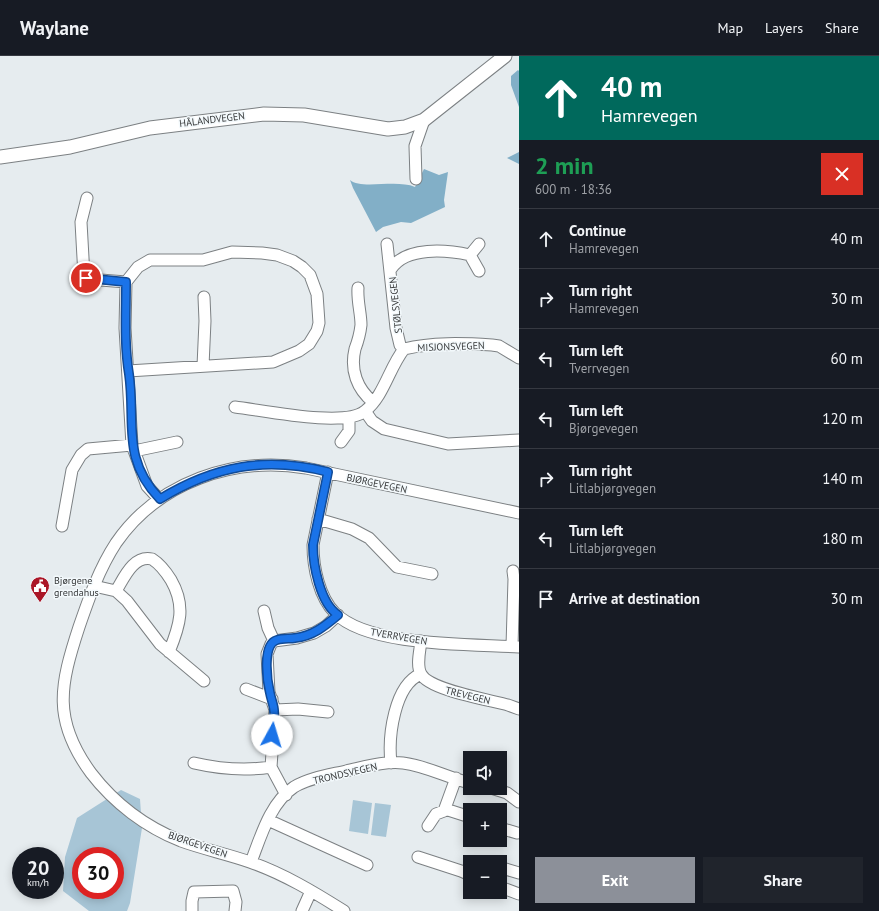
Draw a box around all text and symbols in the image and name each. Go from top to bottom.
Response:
text: Waylane [20,16,89,40]
text: Map [717,19,743,37]
text: Layers [765,19,803,37]
text: Share [825,19,859,37]
text: 40 m [601,68,662,105]
icon: ahead [535,72,587,124]
text: Hamrevegen [601,104,698,127]
street label: HÅLANDVEGEN [179,109,246,130]
text: 2 min [535,150,594,181]
button: close [821,153,863,195]
text: 600 m · 18:36 [535,181,612,198]
text: Continue [569,221,626,240]
icon: ahead [535,228,557,250]
text: 40 m [830,229,863,248]
text: Hamrevegen [569,240,639,257]
pin [69,261,103,295]
icon: arrive [75,267,97,289]
street label: STØLSVEGEN [386,276,405,334]
text: Turn right [569,281,632,300]
icon: right [535,288,557,310]
text: 30 m [830,289,863,308]
text: Hamrevegen [569,300,639,317]
street label: MISJONSVEGEN [417,339,485,354]
text: Turn left [569,341,623,360]
icon: left [535,348,557,370]
text: 60 m [830,349,863,368]
text: Tverrvegen [569,360,629,377]
text: Turn left [569,401,623,420]
icon: left [535,408,557,430]
text: 120 m [822,409,863,428]
text: Bjørgevegen [569,420,638,437]
text: Turn right [569,461,632,480]
icon: right [535,468,557,490]
text: 140 m [822,469,863,488]
street label: BJØRGEVEGEN [345,471,408,496]
text: Litlabjørgvegen [569,480,656,497]
text: Turn left [569,521,623,540]
icon: left [535,528,557,550]
text: 180 m [822,529,863,548]
text: Litlabjørgvegen [569,540,656,557]
place label: Bjørgene grendahus [54,574,99,599]
public building icon: Bjørgene grendahus [29,575,51,603]
icon: arrive [535,588,557,610]
text: Arrive at destination [569,589,700,608]
text: 30 m [830,589,863,608]
street label: TVERRVEGEN [370,625,428,648]
street label: TREVEGEN [444,684,492,707]
position arrow [251,714,293,756]
map controls [463,751,507,899]
button: sound [463,751,507,795]
street label: TRONDSVEGEN [312,760,379,787]
button: + [463,803,507,847]
street label: BJØRGEVEGEN [166,828,229,861]
speed limit sign: 30 [72,847,124,899]
text: 20 [27,855,49,881]
button: − [463,855,507,899]
button: Exit [535,857,695,903]
button: Share [703,857,863,903]
text: km/h [27,876,49,889]

